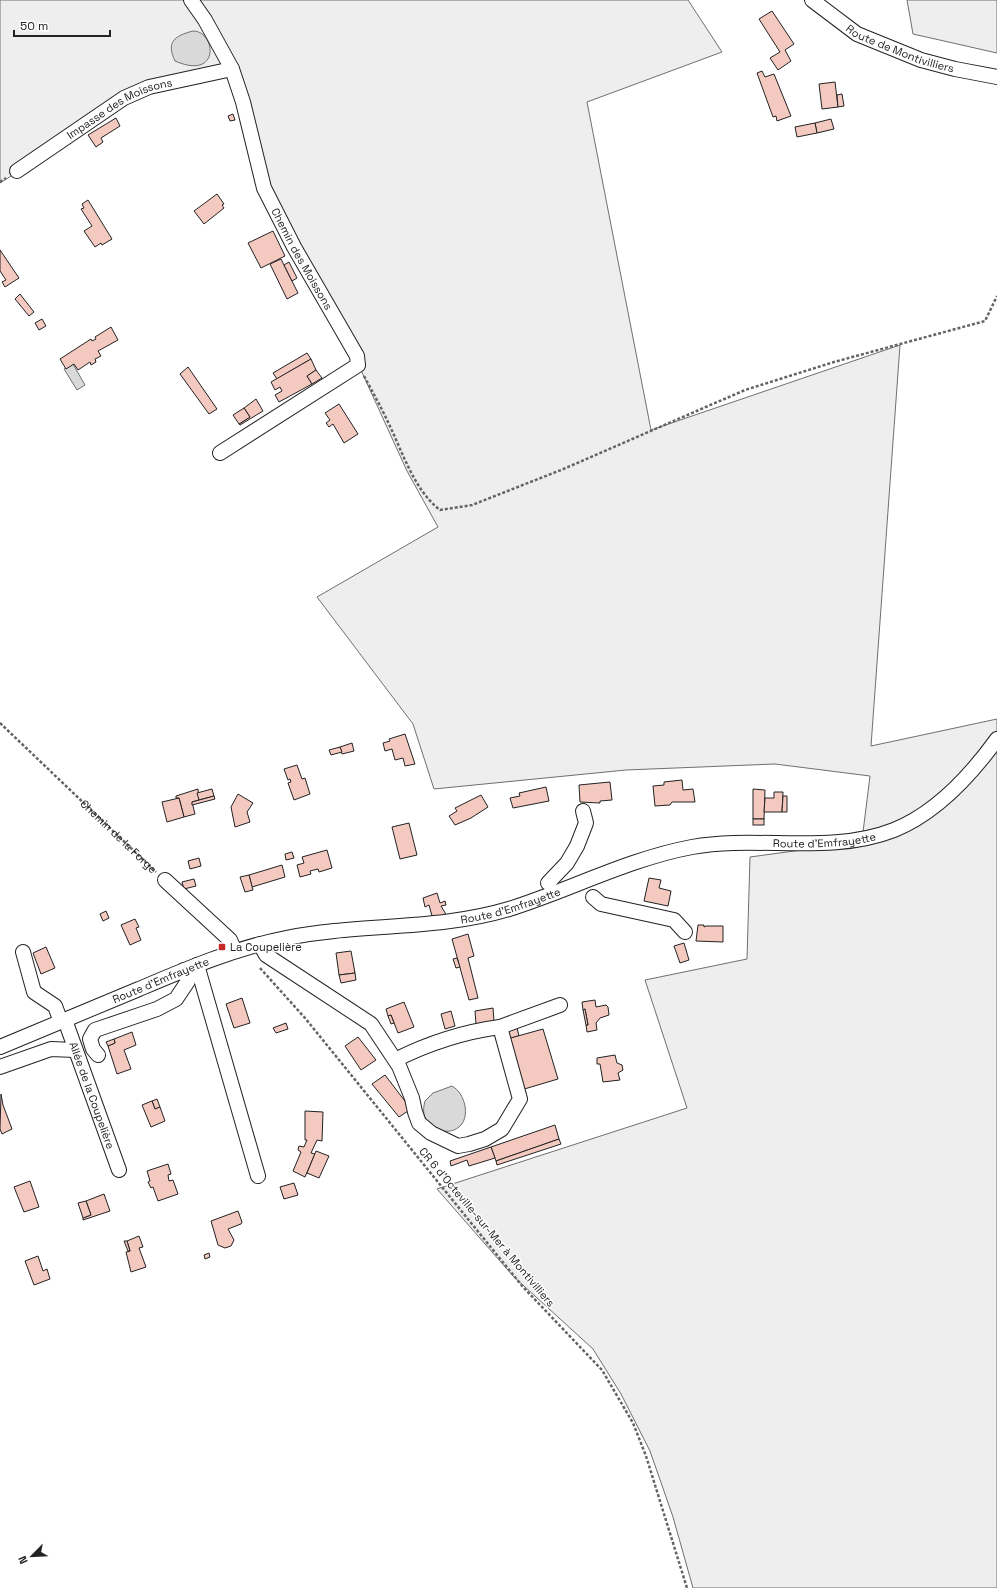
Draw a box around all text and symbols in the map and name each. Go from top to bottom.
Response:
scale bar [14,12,110,38]
text: 50 m [20,18,48,34]
street label: Route de Montivilliers [843,21,956,76]
street label: Impasse des Moissons [64,75,174,142]
street label: Chemin des Moissons [268,205,336,312]
street label: Chemin de la Forge [77,796,160,876]
street label: Route d'Emfrayette [773,829,877,850]
street label: Route d'Emfrayette [460,884,562,927]
place label: La Coupelière [230,940,302,954]
marker: La Coupelière [217,942,227,952]
street label: Route d'Emfrayette [110,954,211,1006]
street label: Allée de la Coupelière [66,1040,118,1151]
street label: CR 6 d'Octeville-sur-Mer à Montivilliers [416,1144,558,1310]
north arrow [12,1536,52,1576]
text: N [15,1554,31,1566]

